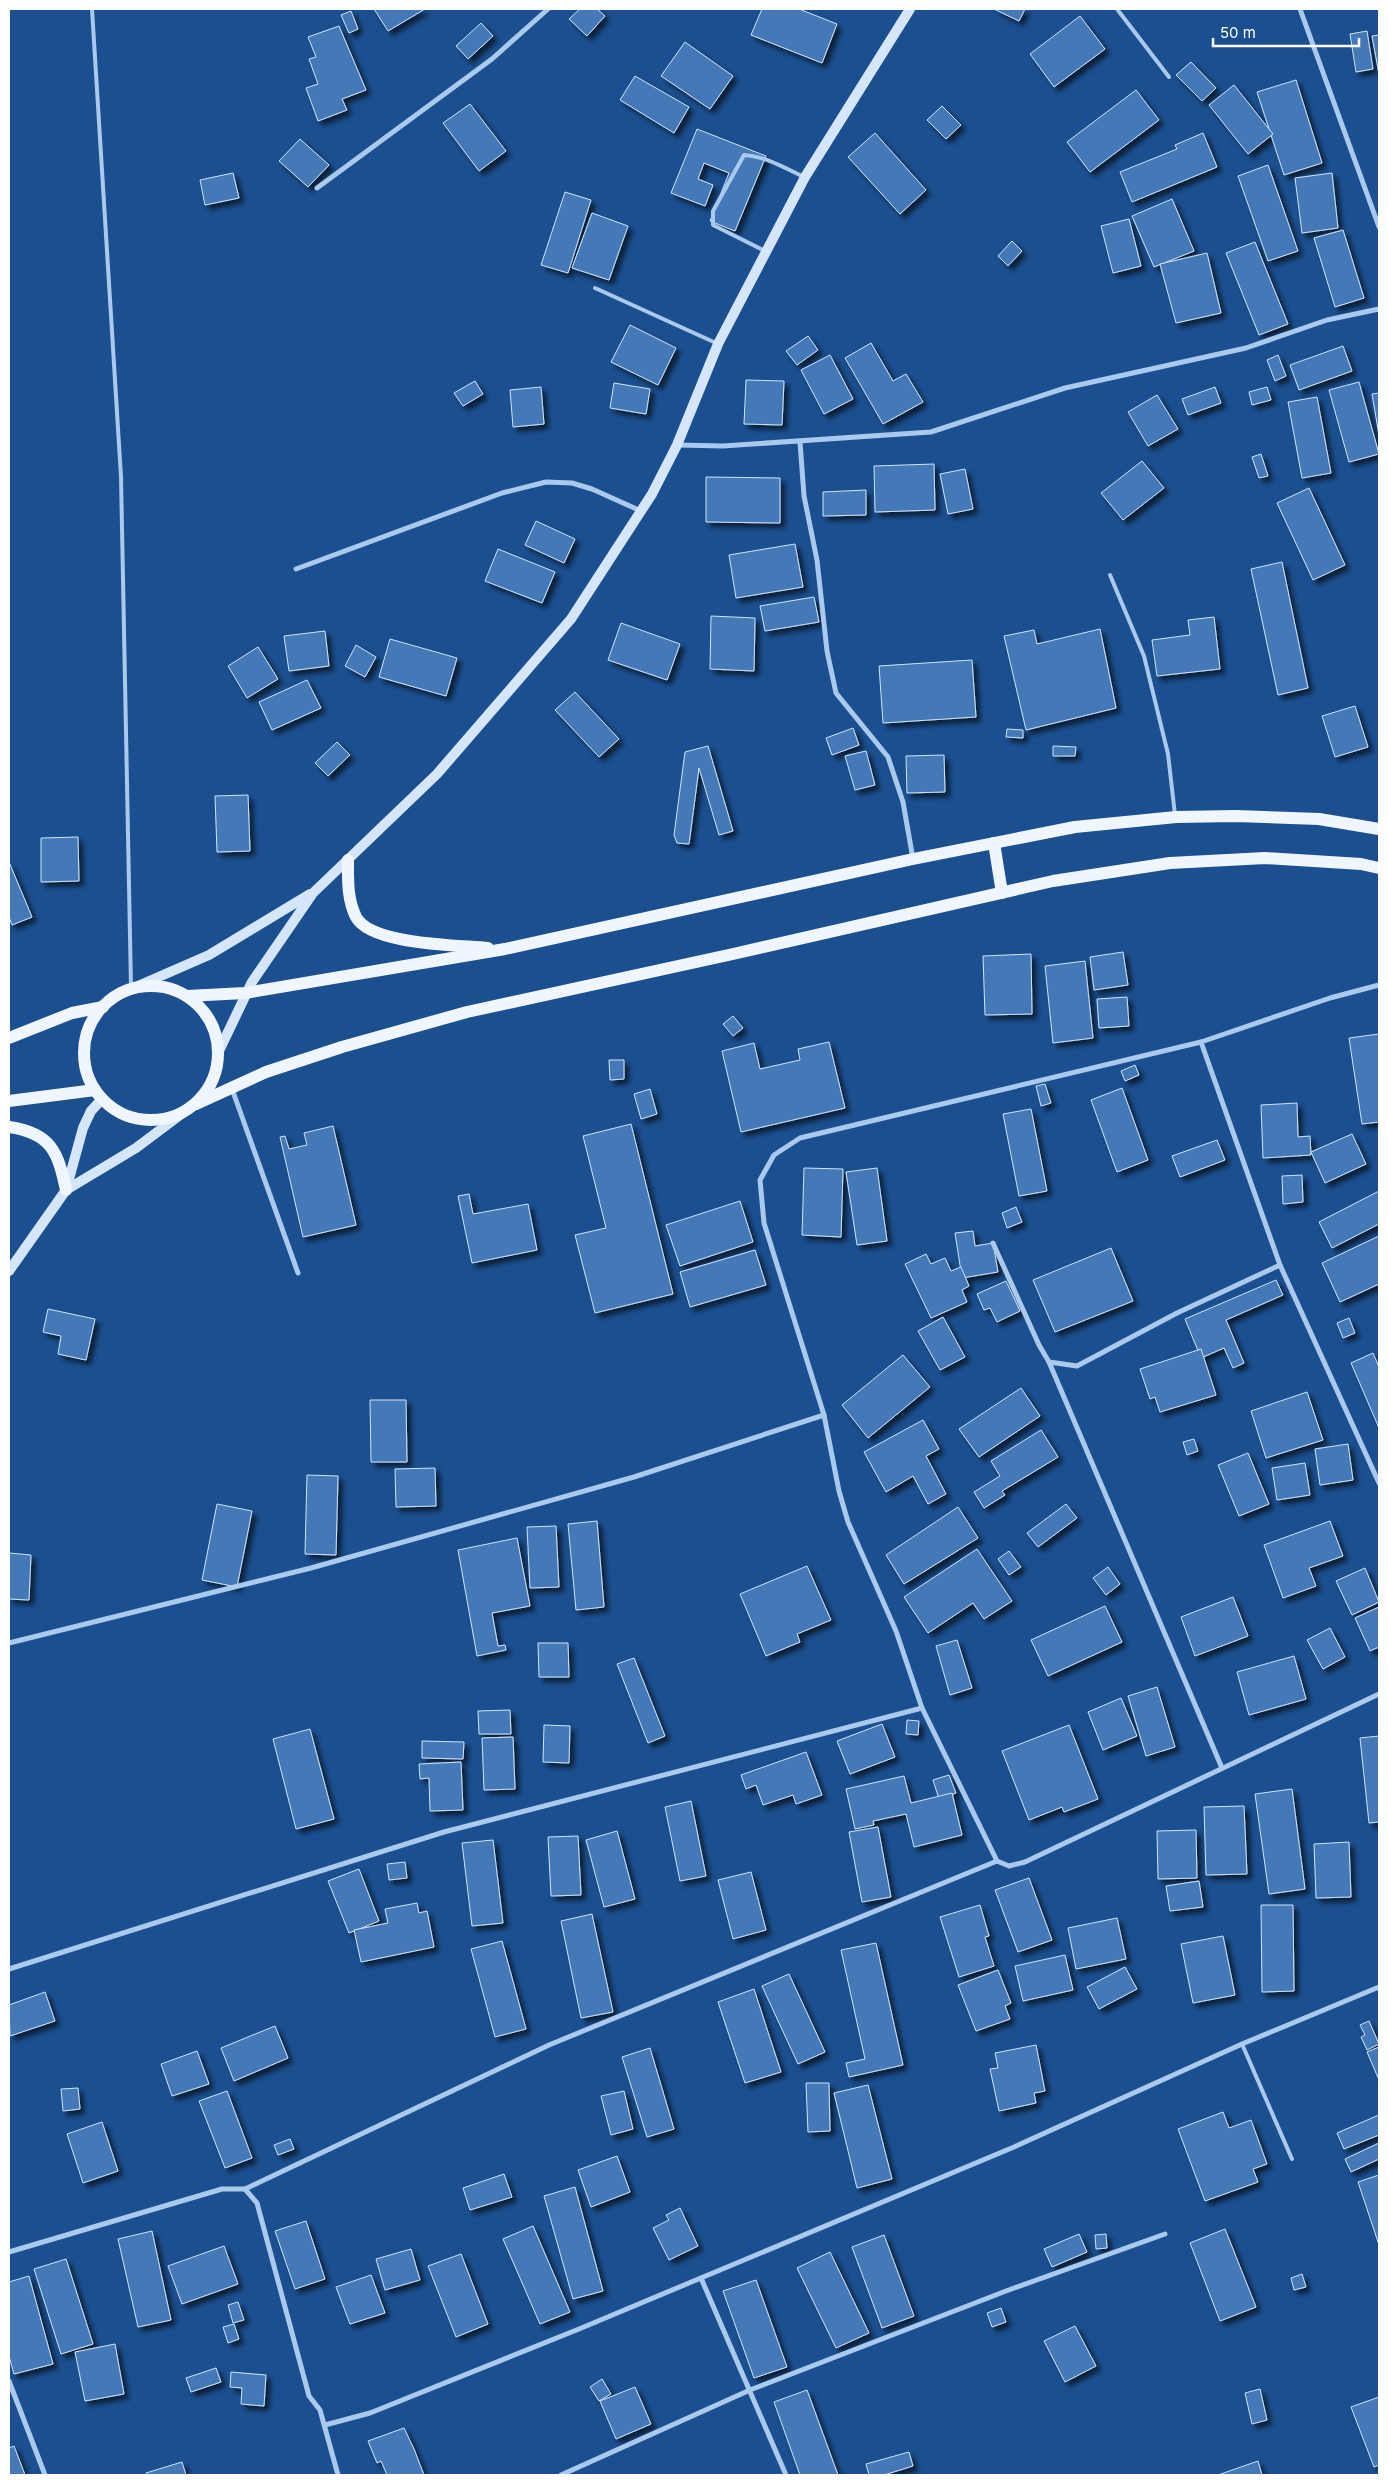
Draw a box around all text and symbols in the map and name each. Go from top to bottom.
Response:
scale bar [1213,15,1359,47]
text: 50 m [1220,23,1256,42]

